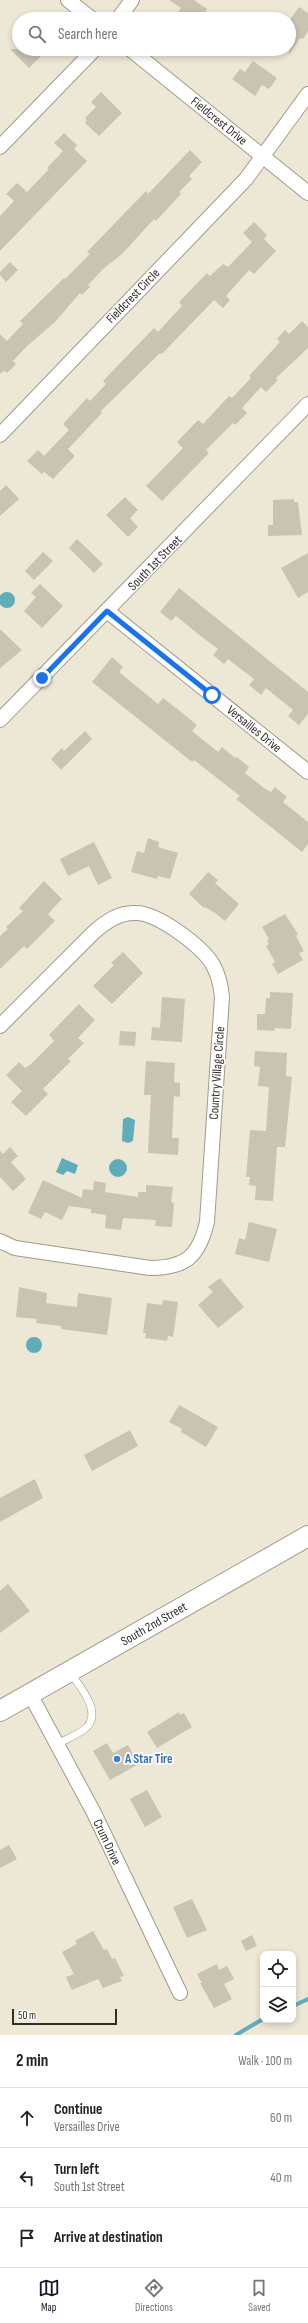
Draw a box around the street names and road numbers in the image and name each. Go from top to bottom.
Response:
street label: Fieldcrest Drive [188,93,250,149]
street label: Fieldcrest Circle [103,265,163,327]
street label: South 1st Street [125,532,185,594]
street label: Versailles Drive [223,702,285,756]
street label: Country Village Circle [206,1026,228,1120]
street label: South 2nd Street [118,1599,190,1649]
street label: Crum Drive [89,1817,125,1867]

